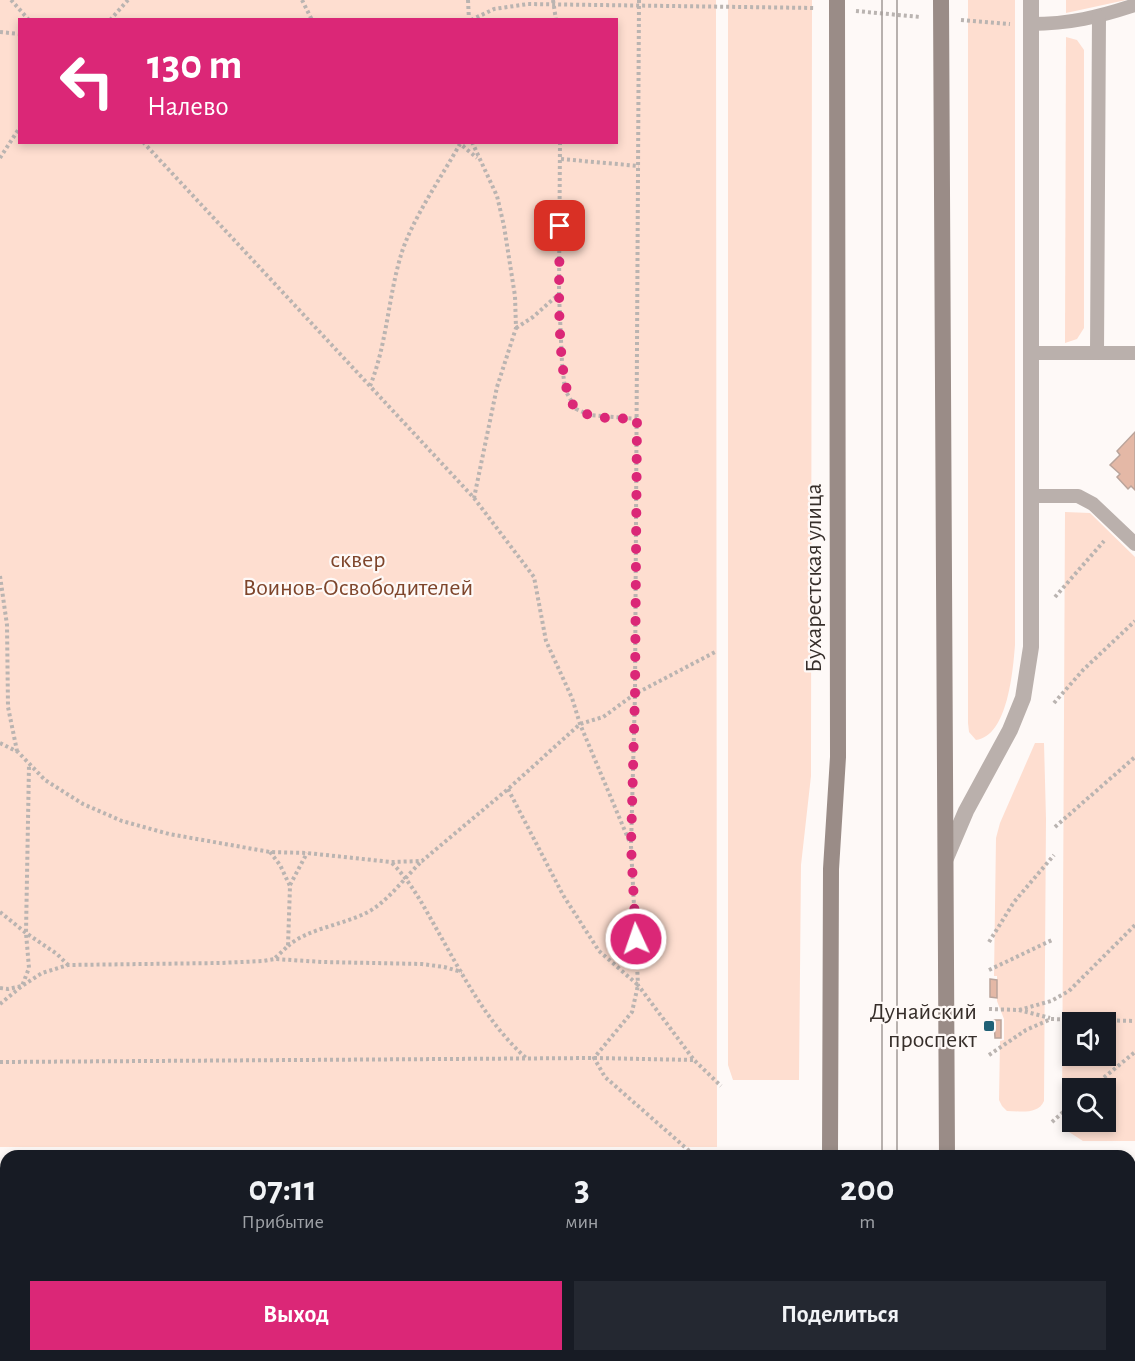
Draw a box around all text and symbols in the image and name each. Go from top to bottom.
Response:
icon: left [48,42,126,120]
text: 130 m [147,44,242,86]
text: Налево [147,93,229,120]
pin [534,200,585,251]
icon: arrive [543,209,576,242]
street label: Бухарестская улица [802,483,826,673]
park label: сквер Воинов-Освободителей [243,548,473,600]
position arrow [604,907,668,971]
place label: Дунайский проспект [870,1000,977,1052]
map controls [1062,1012,1116,1132]
button: sound [1062,1012,1116,1066]
marker: Дунайский проспект [982,1019,996,1033]
button: search [1062,1078,1116,1132]
text: 07:11 [248,1171,317,1207]
text: 3 [574,1171,590,1207]
text: 200 [840,1171,895,1207]
text: Прибытие [241,1212,324,1232]
text: мин [565,1212,599,1232]
text: m [859,1212,875,1232]
button: Выход [30,1281,562,1350]
button: Поделиться [574,1281,1106,1350]

